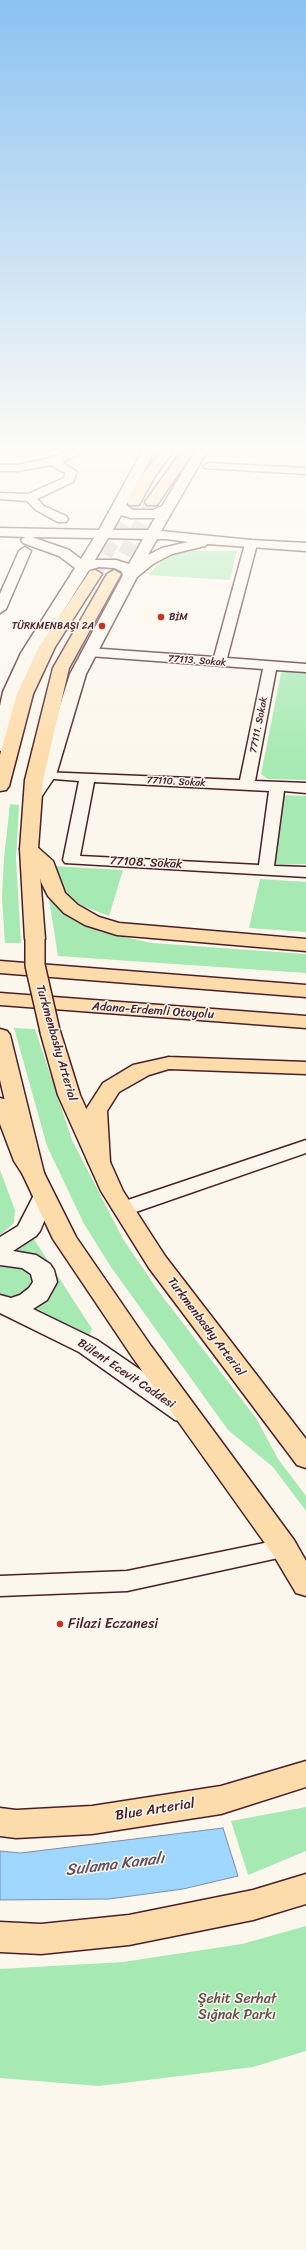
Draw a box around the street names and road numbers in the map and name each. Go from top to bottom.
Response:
street label: 77113. Sokak [168,653,226,669]
street label: 77111. Sokak [248,696,270,754]
street label: 77110. Sokak [146,774,206,790]
street label: 77108. Sokak [109,854,183,872]
street label: Turkmenbashy Arterial [33,983,79,1103]
street label: Adana-Erdemli Otoyolu [91,1000,215,1022]
street label: Turkmenbashy Arterial [164,1275,248,1379]
street label: Bülent Ecevit Caddesi [75,1336,177,1412]
street label: Blue Arterial [114,1795,196,1825]

